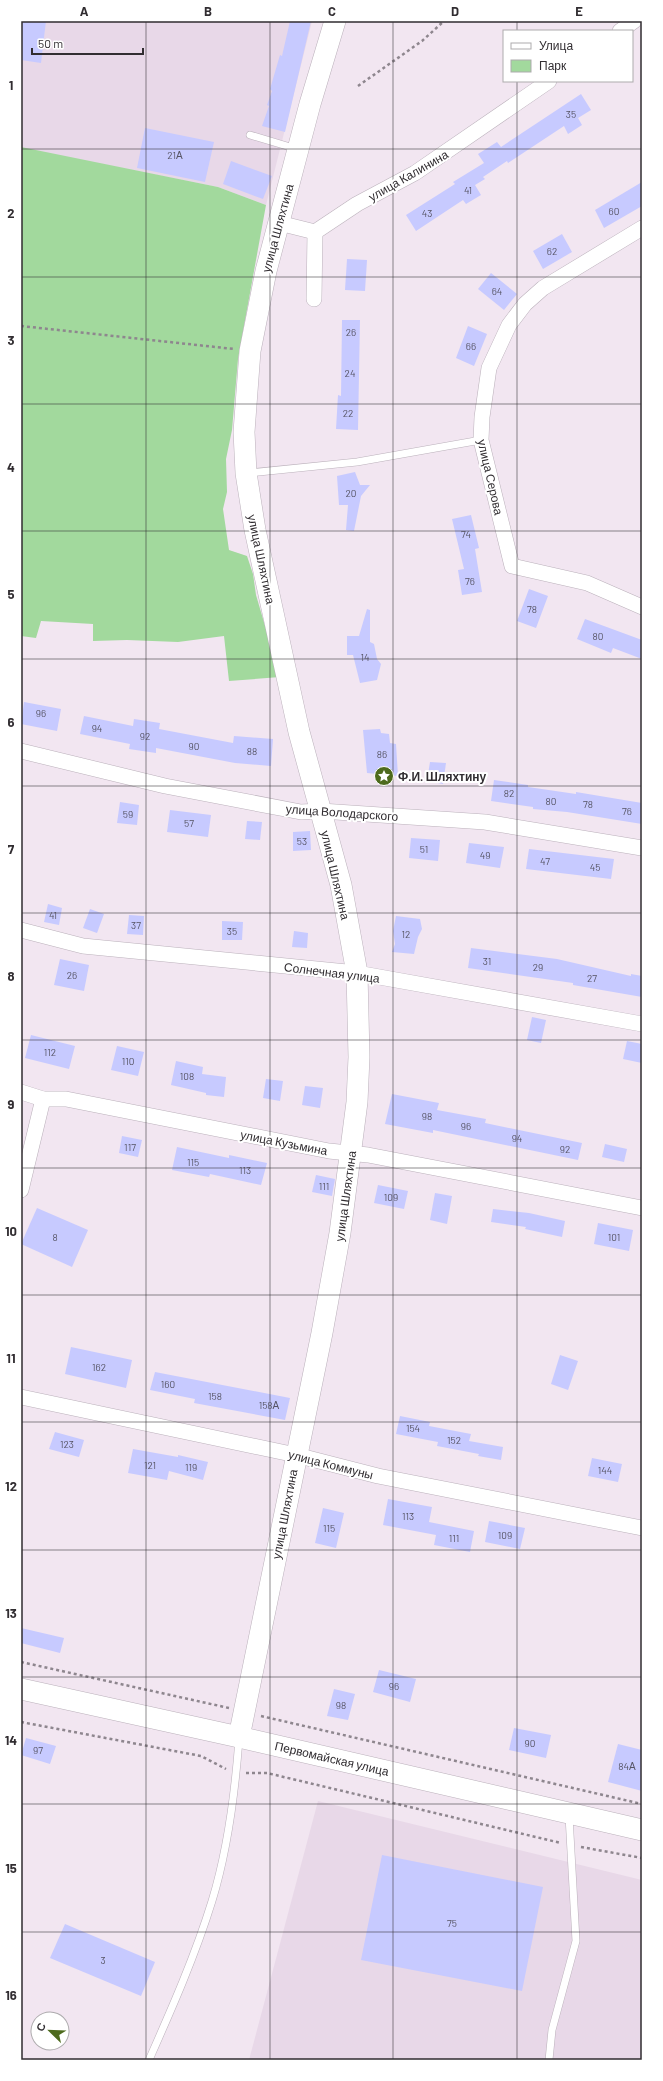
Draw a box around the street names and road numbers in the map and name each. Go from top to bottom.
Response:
street label: улица Калинина [366,146,451,204]
street label: улица Шляхтина [258,182,297,274]
street label: улица Серова [475,438,507,517]
street label: улица Шляхтина [245,513,278,606]
street label: улица Володарского [285,801,399,824]
street label: улица Шляхтина [318,829,353,922]
street label: Солнечная улица [283,959,381,986]
street label: улица Кузьмина [239,1127,329,1158]
street label: улица Шляхтина [332,1150,359,1242]
street label: улица Коммуны [287,1447,375,1482]
street label: улица Шляхтина [268,1468,301,1560]
street label: Первомайская улица [273,1738,391,1779]

